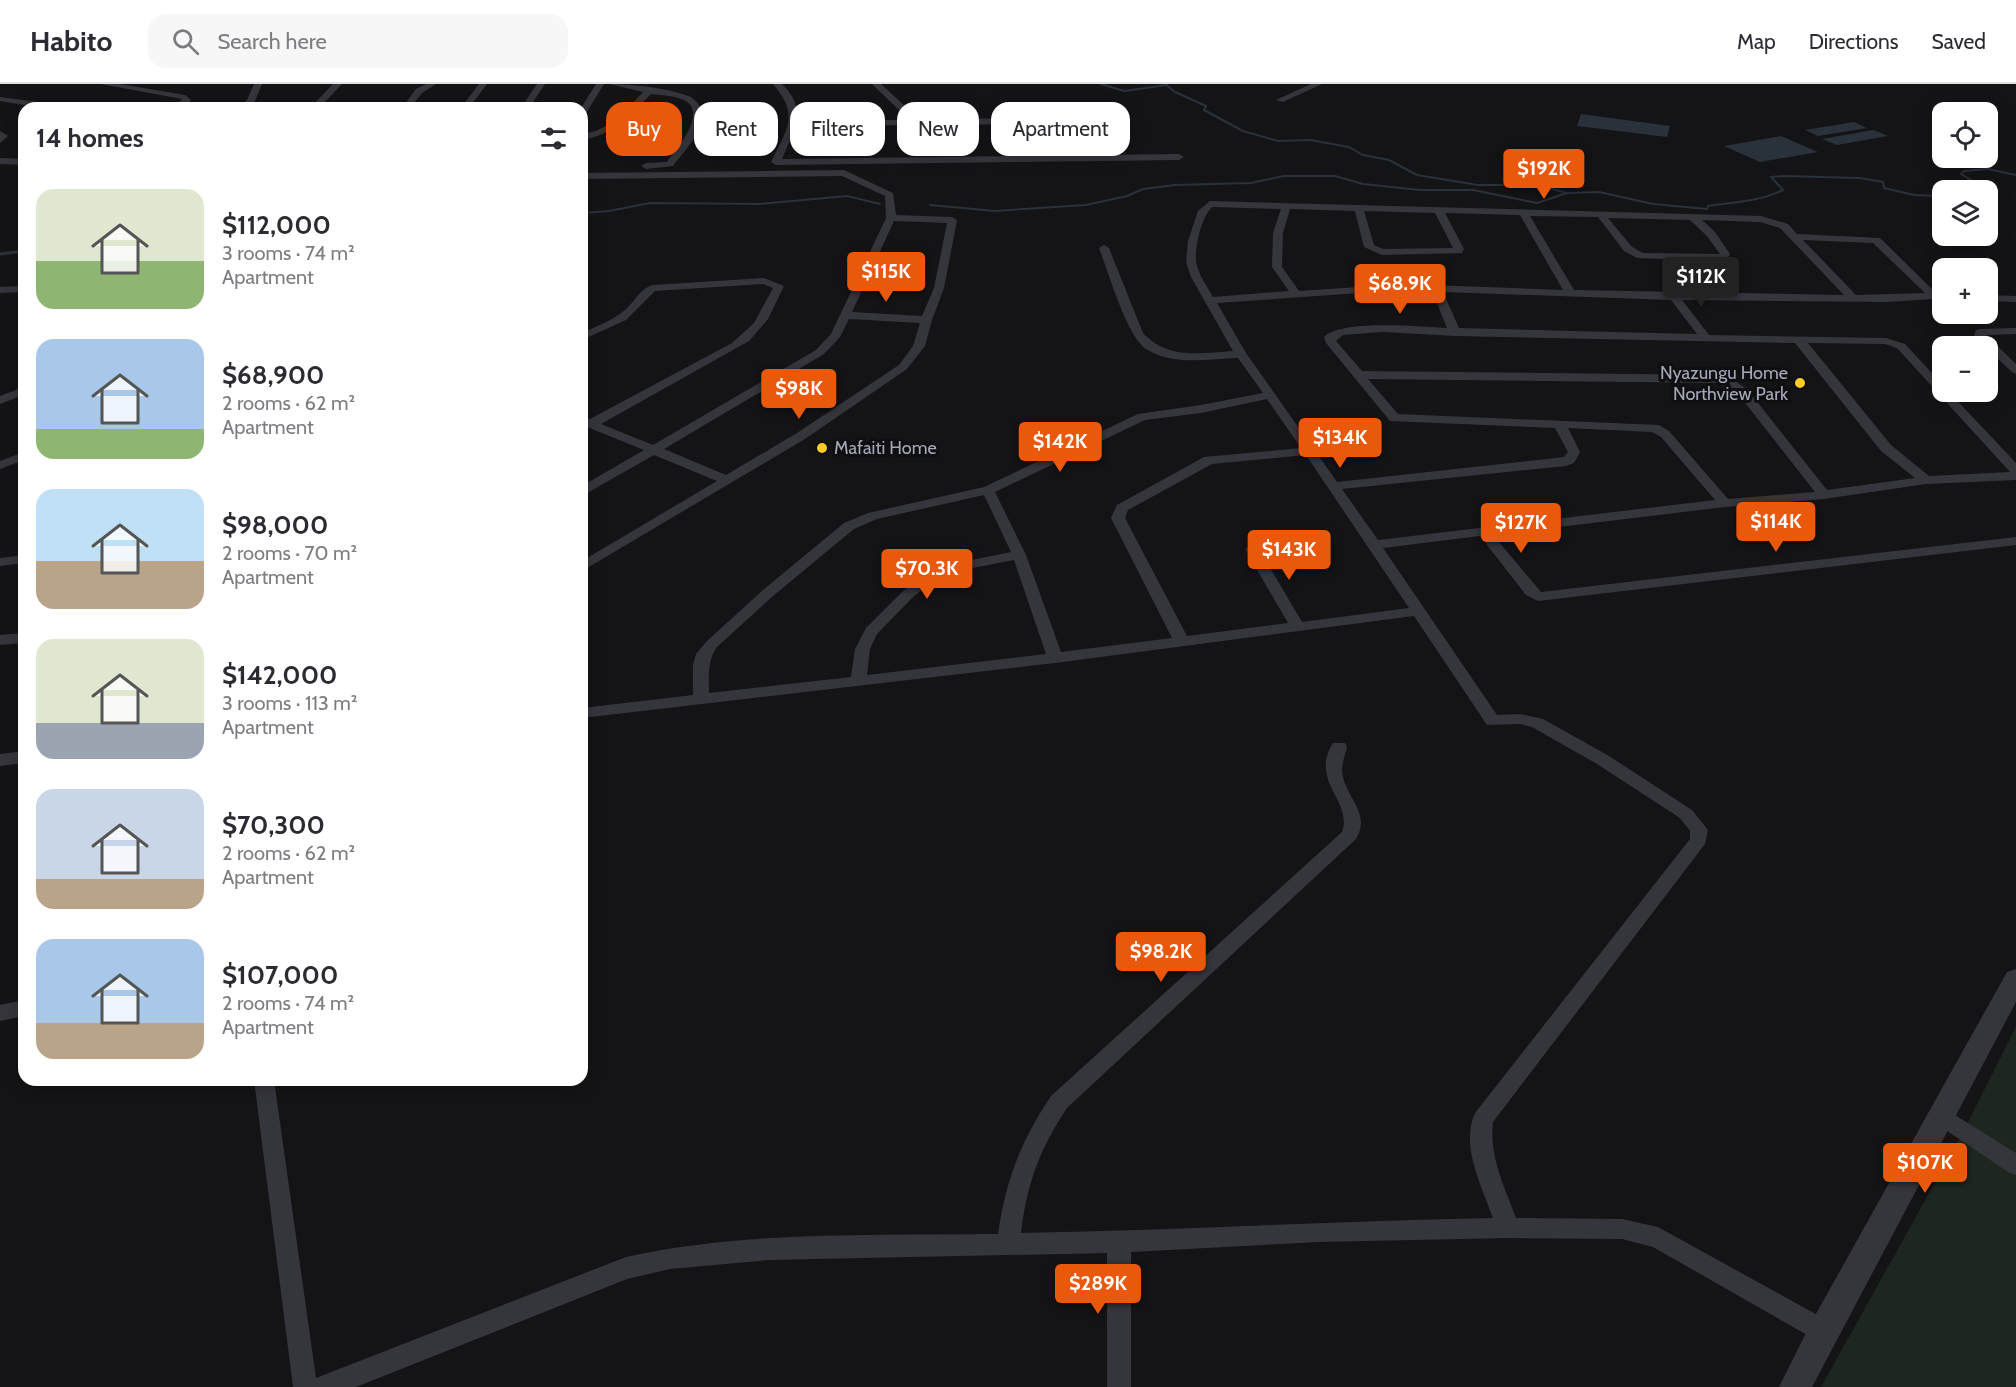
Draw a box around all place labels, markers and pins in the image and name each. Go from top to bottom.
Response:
pin: $192K [1502,149,1586,200]
pin: $115K [844,252,928,303]
pin: $112K [1659,257,1743,308]
pin: $68.9K [1351,264,1449,315]
place label: Nyazungu Home Northview Park [1660,362,1789,405]
pin: $98K [763,369,835,420]
marker: Nyazungu Home Northview Park [1793,376,1807,390]
pin: $134K [1298,418,1382,469]
pin: $142K [1018,422,1102,473]
place label: Mafaiti Home [834,437,937,459]
marker: Mafaiti Home [815,441,829,455]
pin: $114K [1734,502,1818,553]
pin: $127K [1479,503,1563,554]
pin: $143K [1247,530,1331,581]
pin: $70.3K [878,549,976,600]
pin: $98.2K [1112,932,1210,983]
pin: $107K [1883,1143,1967,1194]
pin: $289K [1056,1264,1140,1315]

